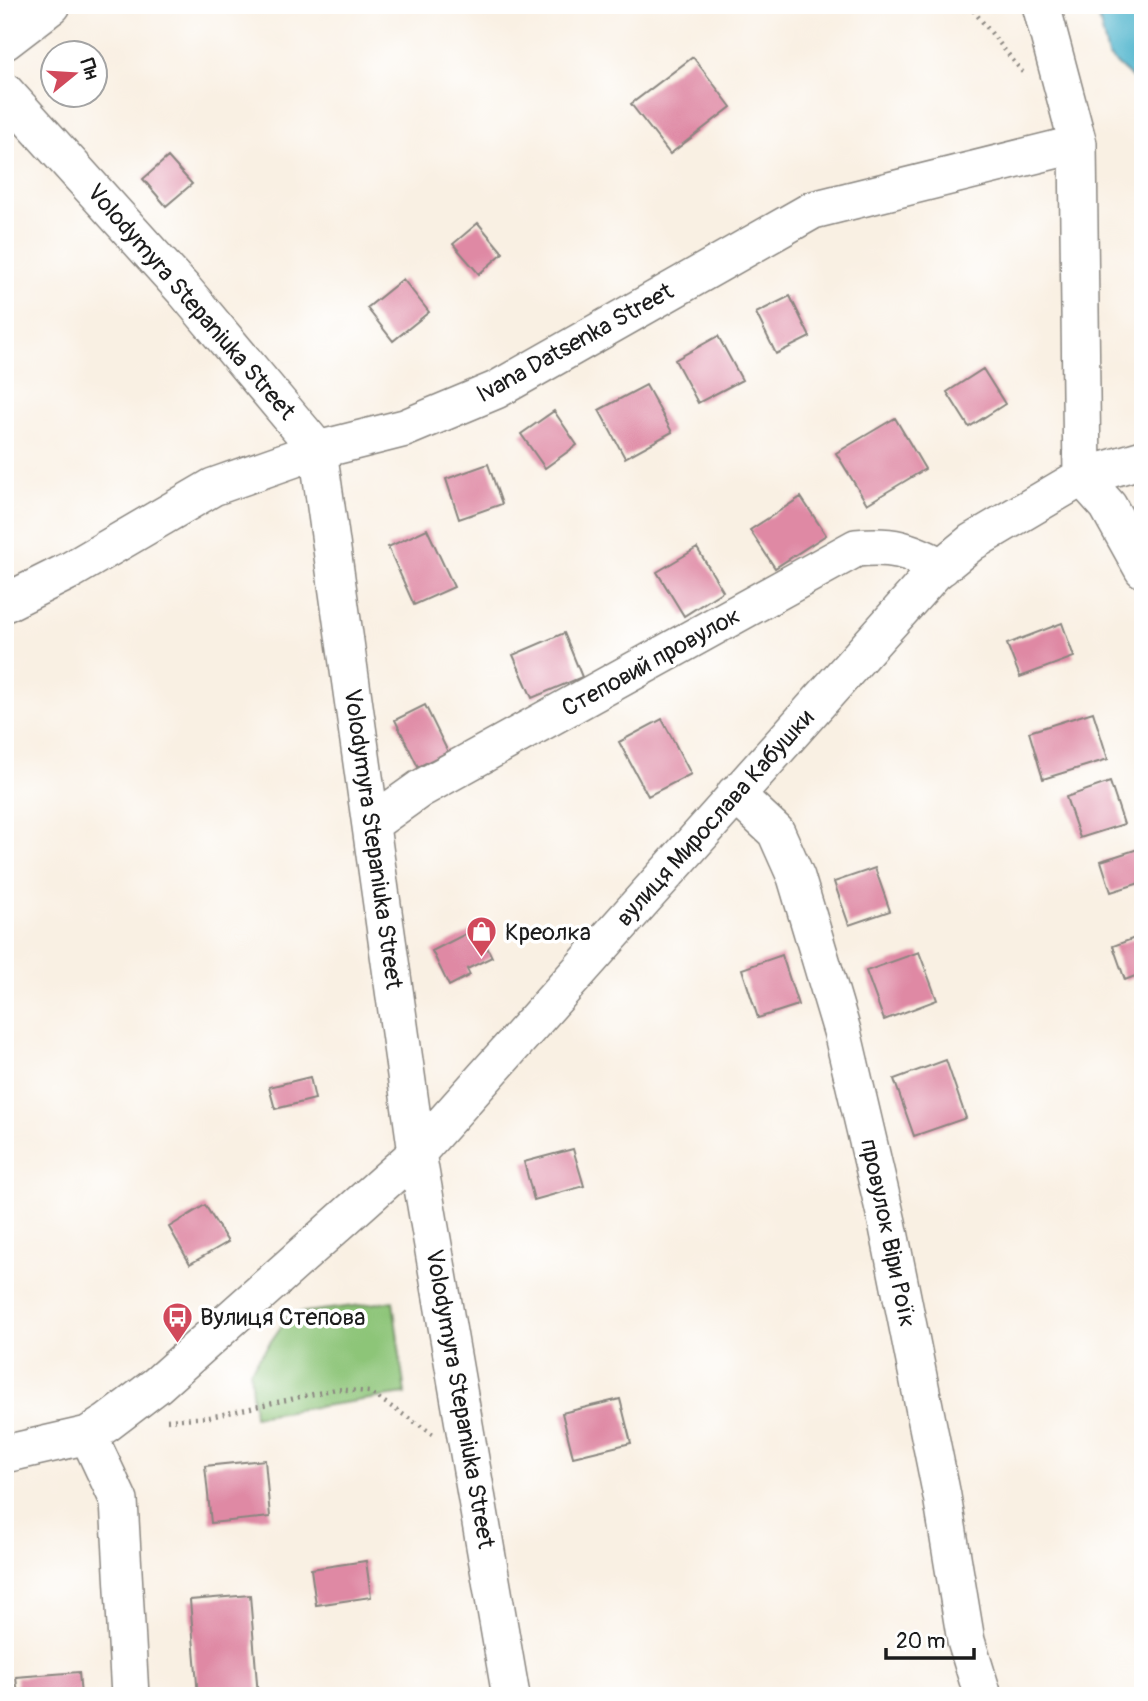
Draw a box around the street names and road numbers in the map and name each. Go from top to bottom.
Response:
street label: Volodymyra Stepaniuka Street [81,178,302,426]
street label: Ivana Datsenka Street [472,277,679,409]
street label: Степовий провулок [557,601,745,723]
street label: Volodymyra Stepaniuka Street [338,687,408,991]
street label: вулиця Мирослава Кабушки [610,703,820,932]
street label: провулок Віри Роїк [854,1136,922,1330]
street label: Volodymyra Stepaniuka Street [419,1247,501,1551]

